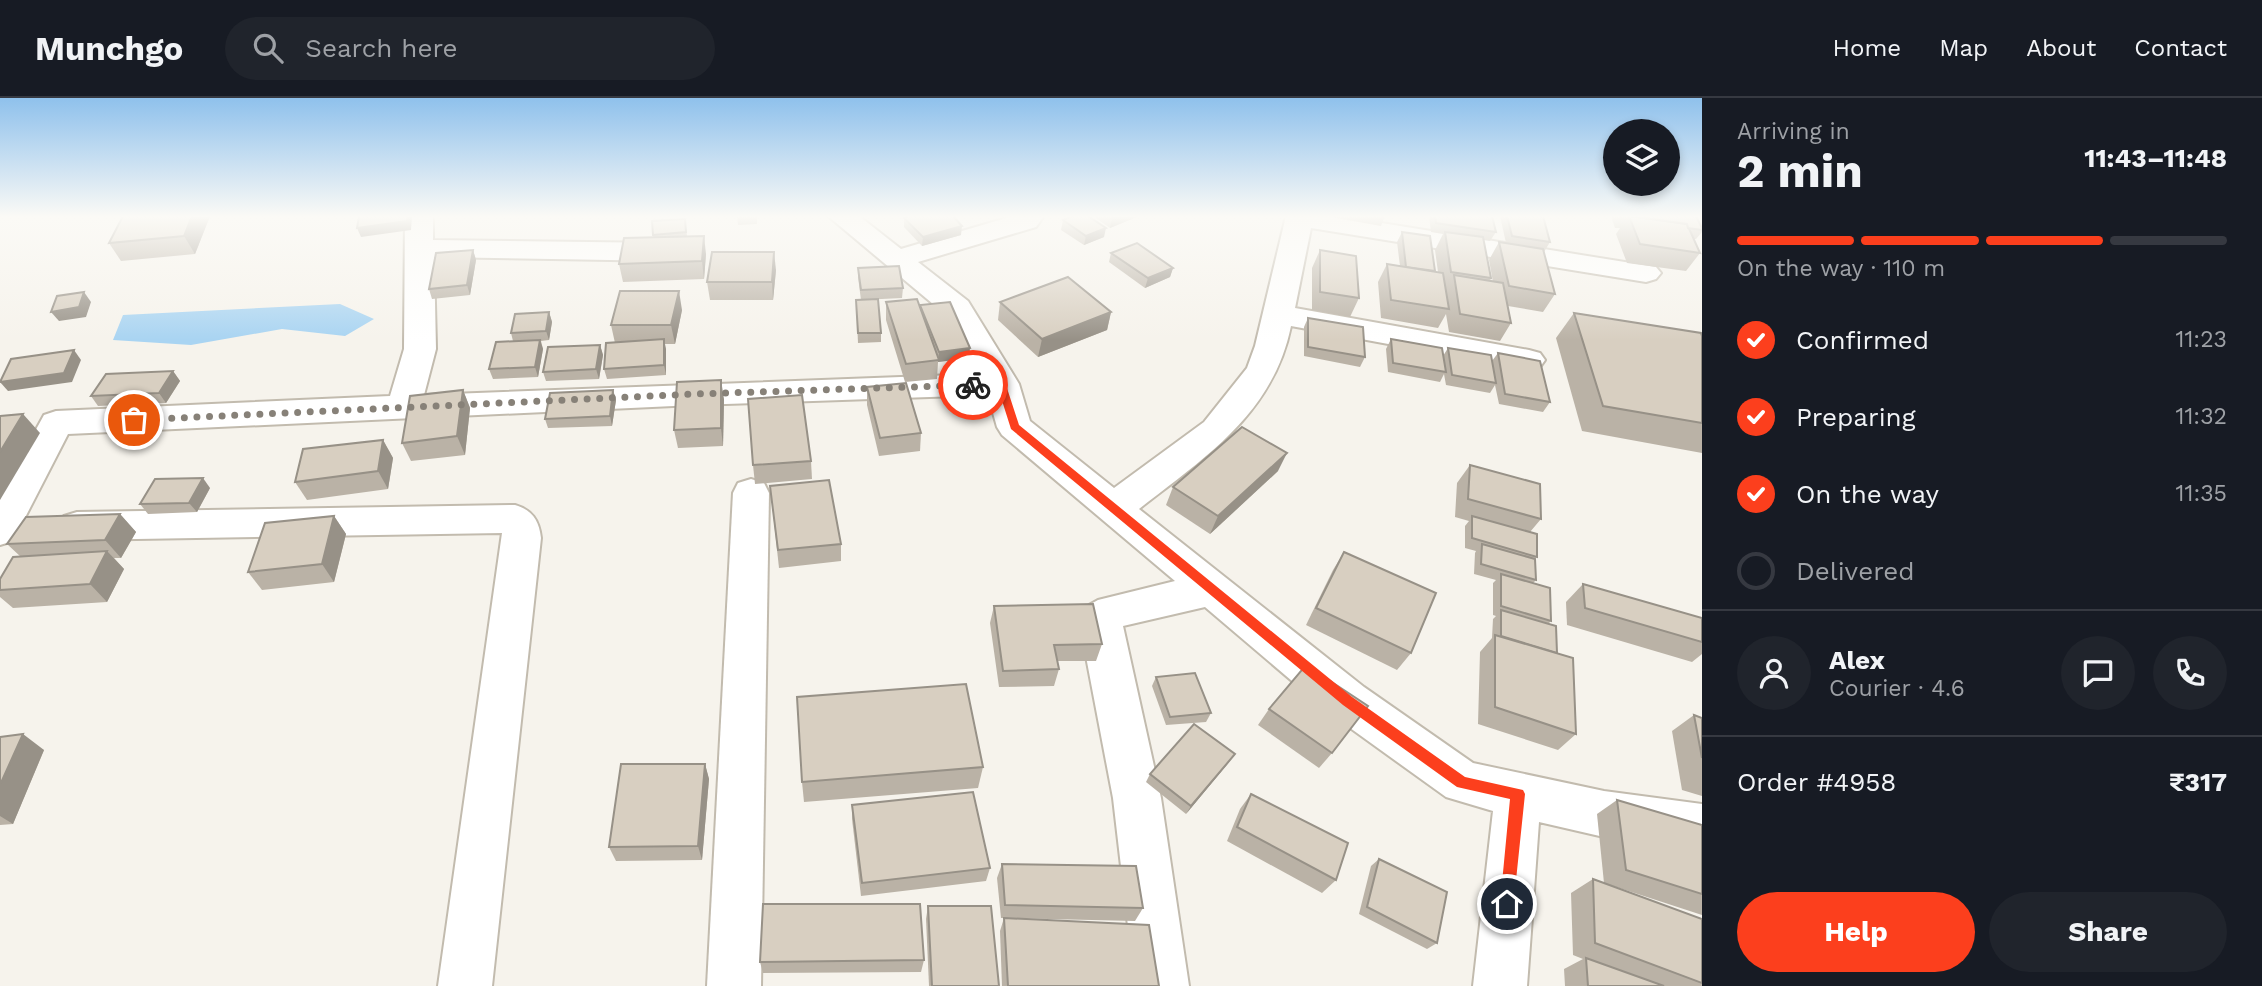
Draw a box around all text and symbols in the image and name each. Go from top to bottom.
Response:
search box [225,17,715,80]
text: Munchgo [35,29,183,68]
icon: search [249,29,287,67]
text: Search here [305,33,458,63]
text: Home [1833,34,1901,62]
text: Map [1939,34,1988,62]
text: About [2026,34,2096,62]
text: Contact [2134,34,2227,62]
text: Arriving in [1737,118,1850,145]
map controls [1603,119,1680,196]
button: layers [1603,119,1680,196]
text: 11:43–11:48 [2084,143,2227,173]
text: 2 min [1737,144,1863,198]
text: On the way · 110 m [1737,255,1945,282]
icon: check [1737,321,1775,359]
text: Confirmed [1796,325,1929,355]
text: 11:23 [2175,326,2227,353]
courier [938,350,1008,420]
icon: bike [954,366,992,404]
pin [104,390,164,450]
icon: check [1737,398,1775,436]
icon: bag [115,401,153,439]
text: Preparing [1796,402,1916,432]
text: 11:32 [2175,403,2227,430]
icon: check [1737,475,1775,513]
text: On the way [1796,479,1939,509]
text: 11:35 [2175,480,2227,507]
text: Delivered [1796,556,1915,586]
button: person [1737,636,1811,710]
button: chat [2061,636,2135,710]
button: phone [2153,636,2227,710]
text: Alex [1829,645,1885,675]
text: Courier · 4.6 [1829,675,1965,702]
text: Order #4958 [1737,767,1896,797]
text: ₹317 [2169,767,2227,797]
pin [1477,874,1537,934]
icon: home [1488,885,1526,923]
button: Help [1737,892,1975,972]
button: Share [1989,892,2227,972]

